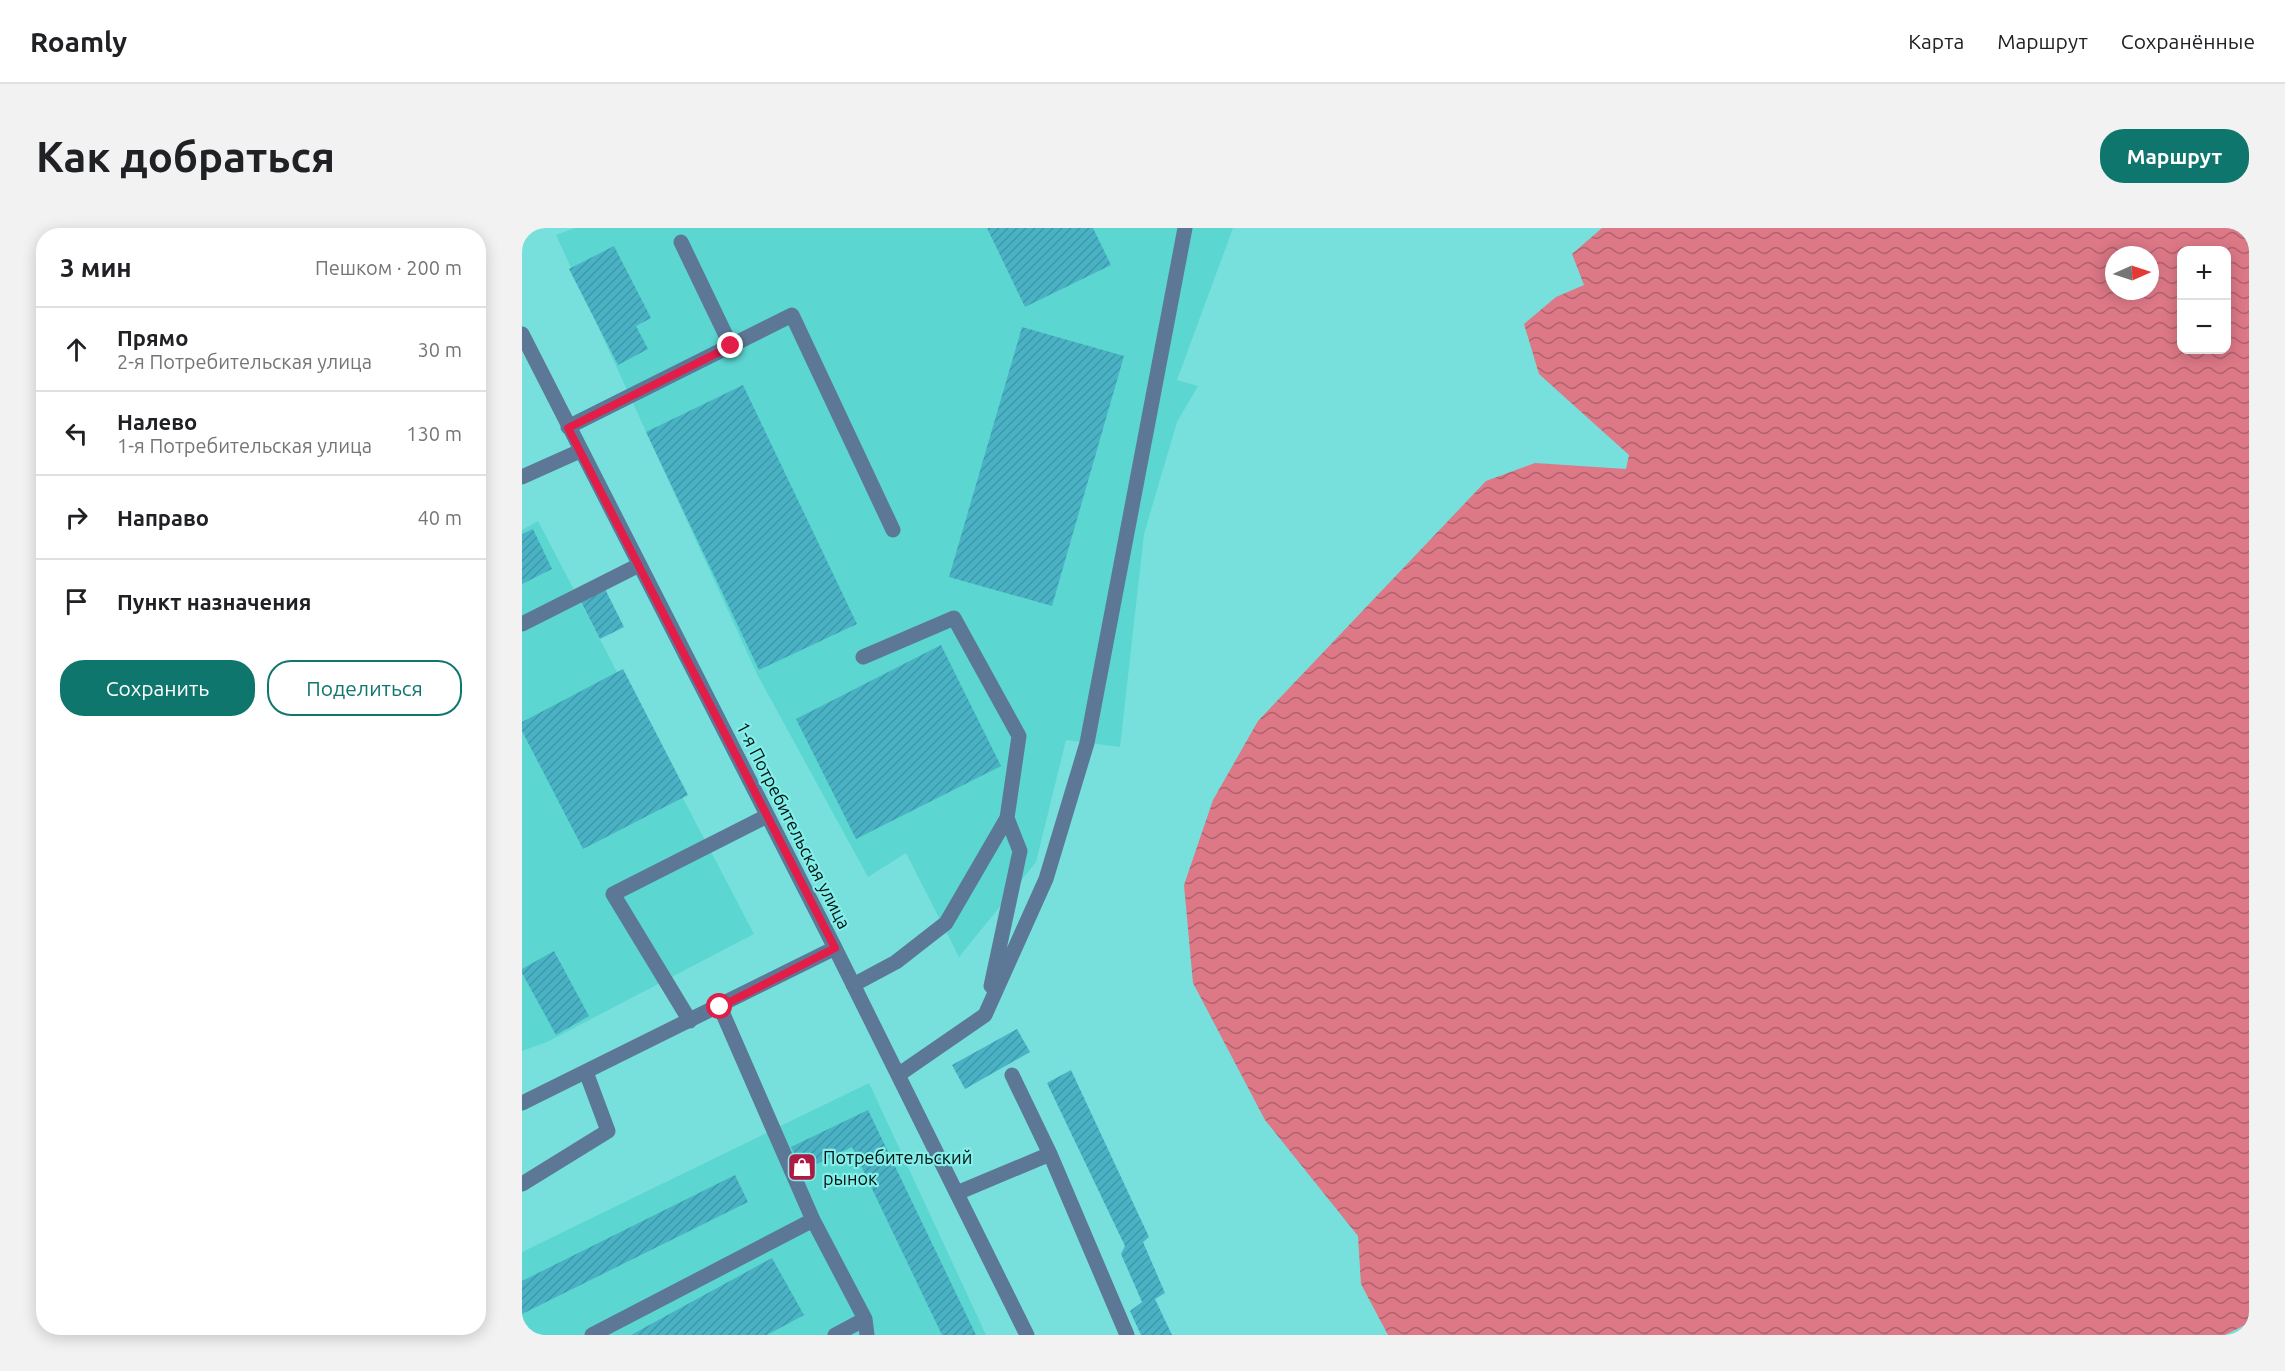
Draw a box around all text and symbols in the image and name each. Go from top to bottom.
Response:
text: Roamly [30,26,127,57]
text: Карта [1908,29,1964,53]
text: Маршрут [1997,29,2088,53]
text: Сохранённые [2121,29,2255,53]
button: Маршрут [2100,129,2249,183]
text: Как добраться [36,133,335,180]
north arrow [2105,246,2159,300]
map controls [2177,246,2231,354]
button: + [2177,246,2231,300]
text: 3 мин [60,253,132,282]
text: Пешком · 200 m [315,256,462,279]
button: − [2177,300,2231,354]
text: Прямо [117,325,188,350]
route end [717,332,743,358]
icon: ahead [60,333,93,366]
text: 30 m [418,338,462,361]
text: 2-я Потребительская улица [117,350,372,373]
text: Налево [117,409,197,434]
icon: left [60,417,93,450]
text: 130 m [406,422,462,445]
text: 1-я Потребительская улица [117,434,372,457]
icon: right [60,501,93,534]
text: Направо [117,505,209,530]
text: 40 m [418,506,462,529]
icon: arrive [60,585,93,618]
text: Пункт назначения [117,589,311,614]
button: Сохранить [60,660,255,716]
button: Поделиться [267,660,462,716]
street label: 1-я Потребительская улица [733,718,855,932]
route start [706,993,732,1019]
place label: Потребительский рынок [823,1147,972,1188]
shop icon: Потребительский рынок [786,1151,818,1183]

